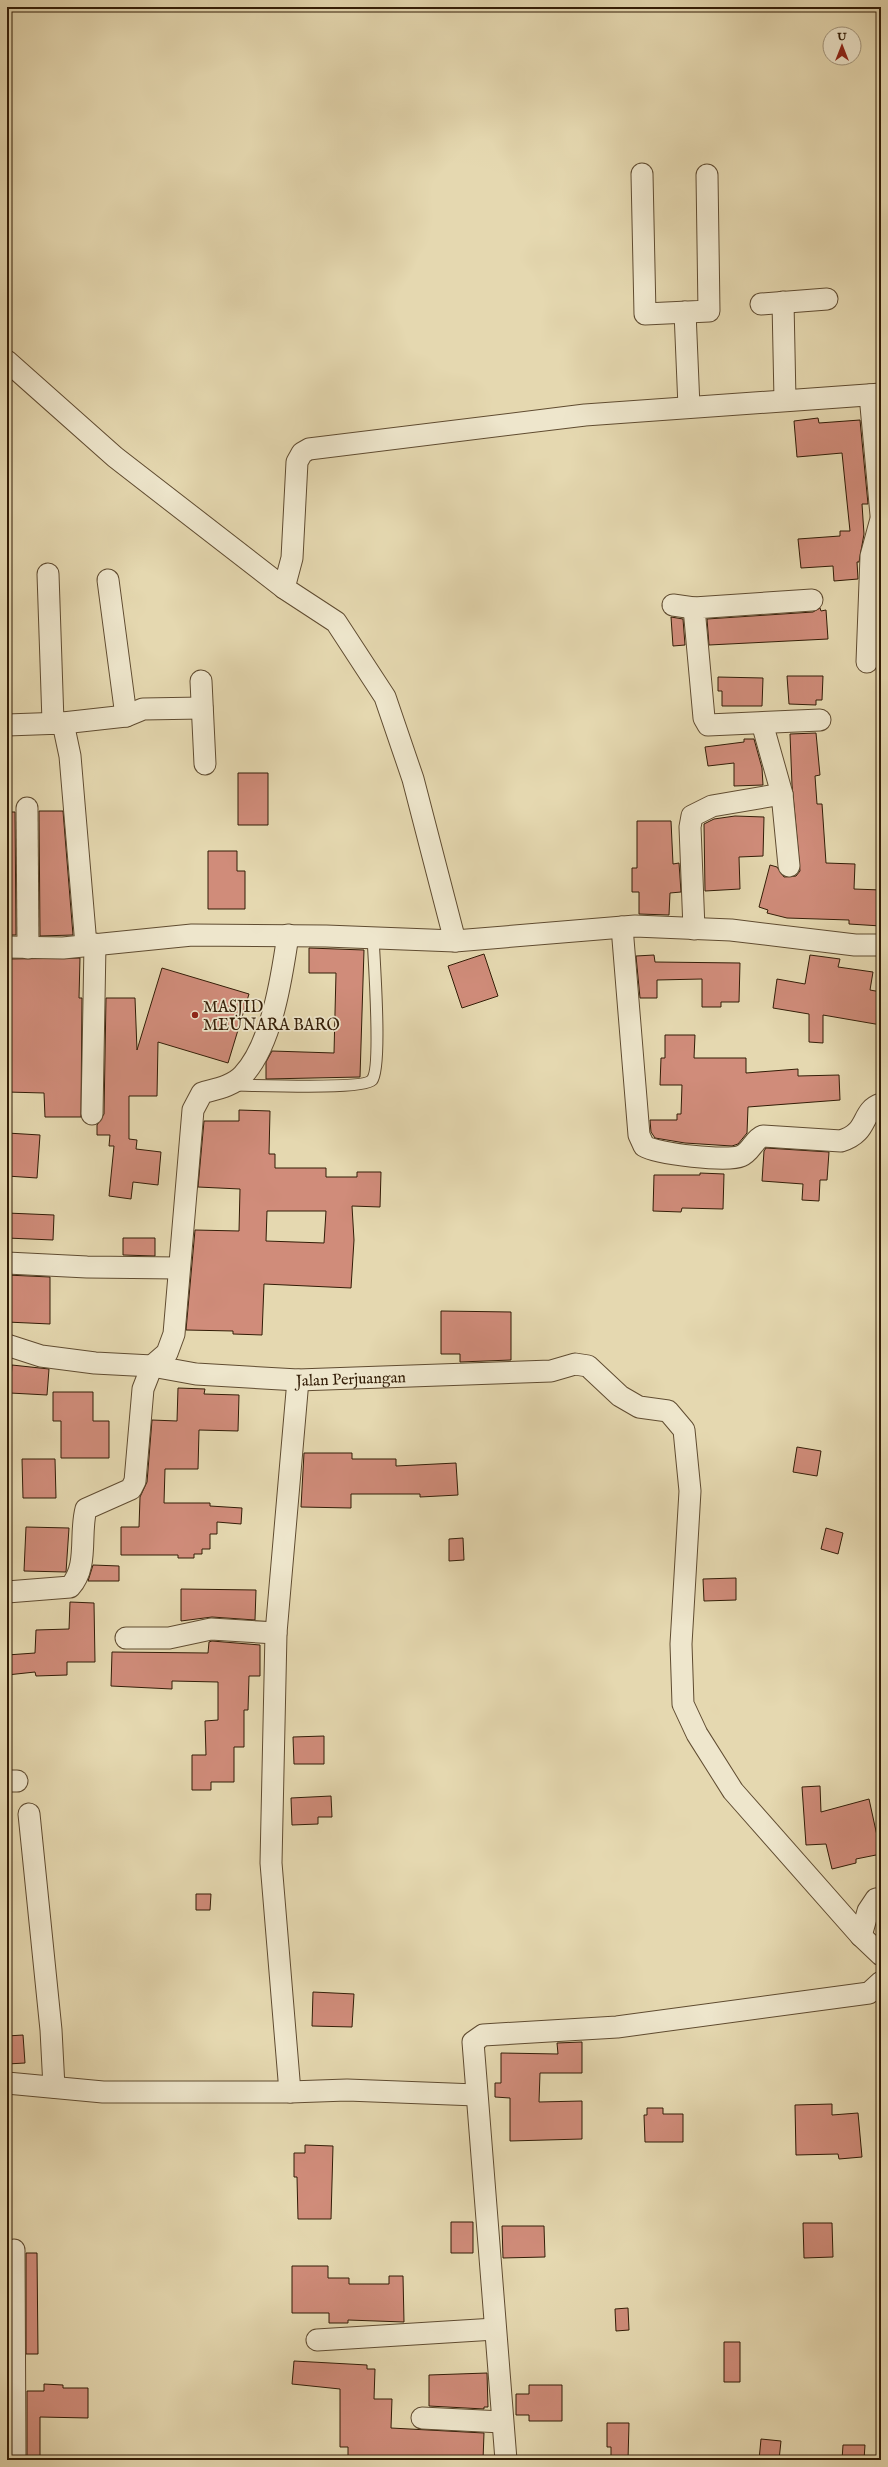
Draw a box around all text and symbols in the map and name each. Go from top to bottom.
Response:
north arrow [822,26,862,66]
text: U [836,30,847,44]
place label: MASJID MEUNARA BARO [203,998,340,1036]
marker: MASJID MEUNARA BARO [190,1010,200,1020]
street label: Jalan Perjuangan [293,1368,407,1392]

